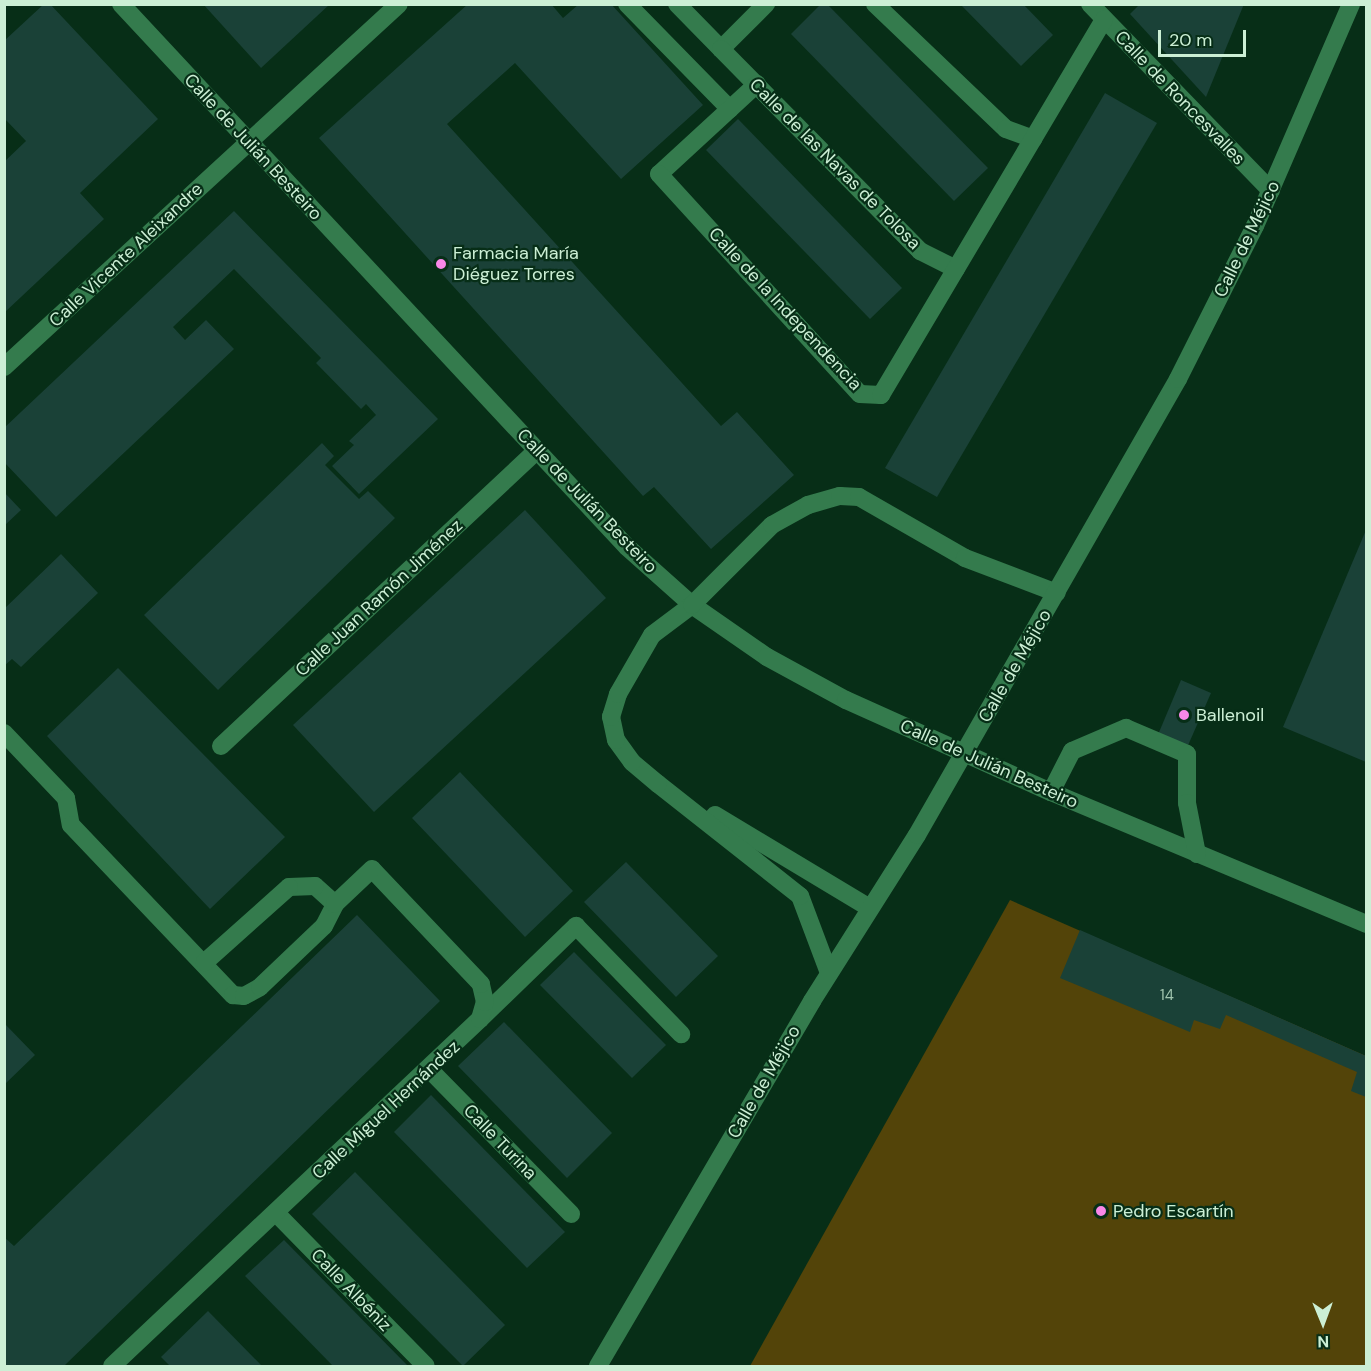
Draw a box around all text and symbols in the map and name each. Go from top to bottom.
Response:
scale bar [1161,18,1250,56]
street label: Calle de Roncesvalles [1110,26,1250,170]
text: 20 m [1169,28,1212,52]
street label: Calle de Julián Besteiro [179,69,327,225]
street label: Calle de las Navas de Tolosa [745,74,925,254]
street label: Calle de Méjico [1209,177,1285,301]
street label: Calle Vicente Aleixandre [45,178,207,332]
street label: Calle de la Independencia [704,223,866,395]
place label: Farmacia María Diéguez Torres [453,243,579,286]
marker: Farmacia María Diéguez Torres [434,257,448,271]
street label: Calle de Julián Besteiro [512,424,662,578]
street label: Calle Juan Ramón Jiménez [291,515,467,681]
street label: Calle de Méjico [974,606,1056,726]
place label: Ballenoil [1196,704,1264,726]
marker: Ballenoil [1177,708,1191,722]
street label: Calle de Julián Besteiro [897,715,1081,813]
house number: 14 [1160,987,1174,1005]
street label: Calle de Méjico [723,1022,805,1142]
street label: Calle Miguel Hernández [308,1036,464,1184]
street label: Calle Turina [459,1100,541,1184]
place label: Pedro Escartín [1113,1200,1234,1222]
marker: Pedro Escartín [1094,1204,1108,1218]
street label: Calle Albéniz [306,1244,396,1336]
north arrow [1293,1293,1353,1353]
text: N [1317,1331,1329,1352]

